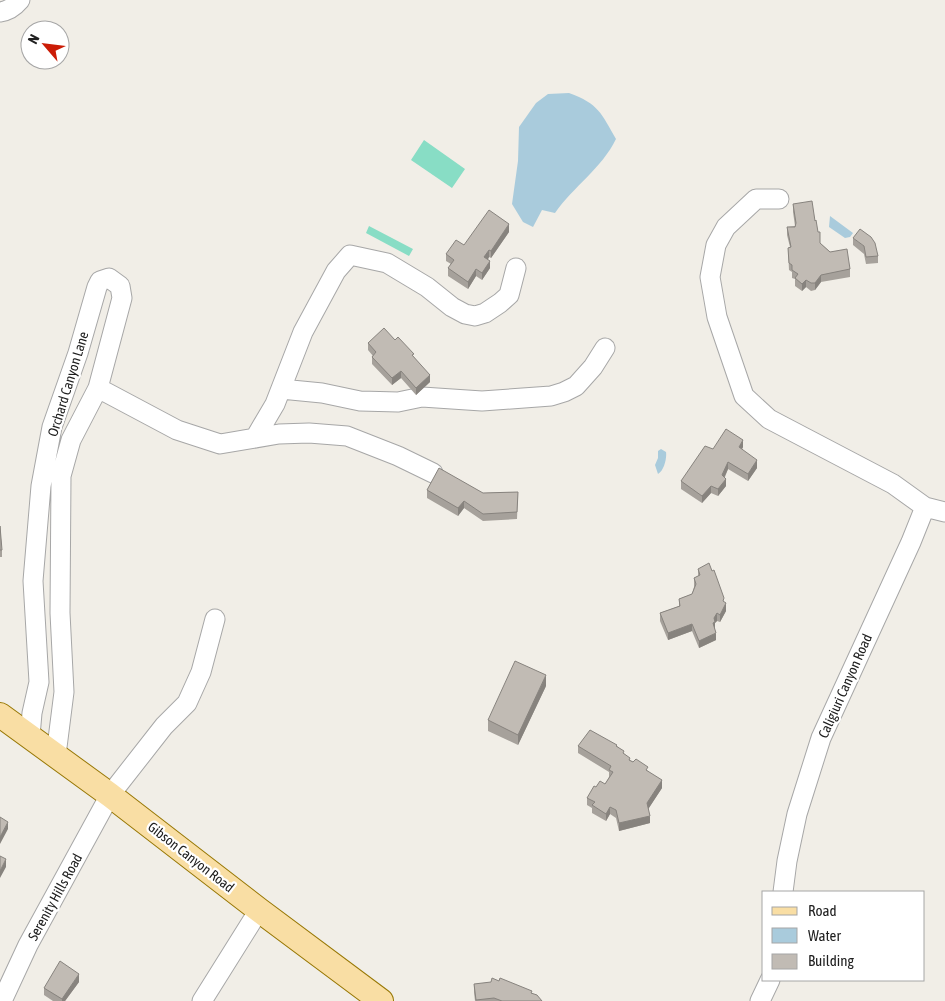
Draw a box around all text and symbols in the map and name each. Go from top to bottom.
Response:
north arrow [20,20,70,70]
text: N [25,31,43,46]
street label: Orchard Canyon Lane [44,330,92,438]
street label: Caligiuri Canyon Road [815,631,875,741]
street label: Gibson Canyon Road [145,818,237,896]
street label: Serenity Hills Road [25,851,85,943]
legend [762,891,925,981]
text: Road [808,902,837,919]
text: Water [808,927,841,944]
text: Building [808,952,854,969]

